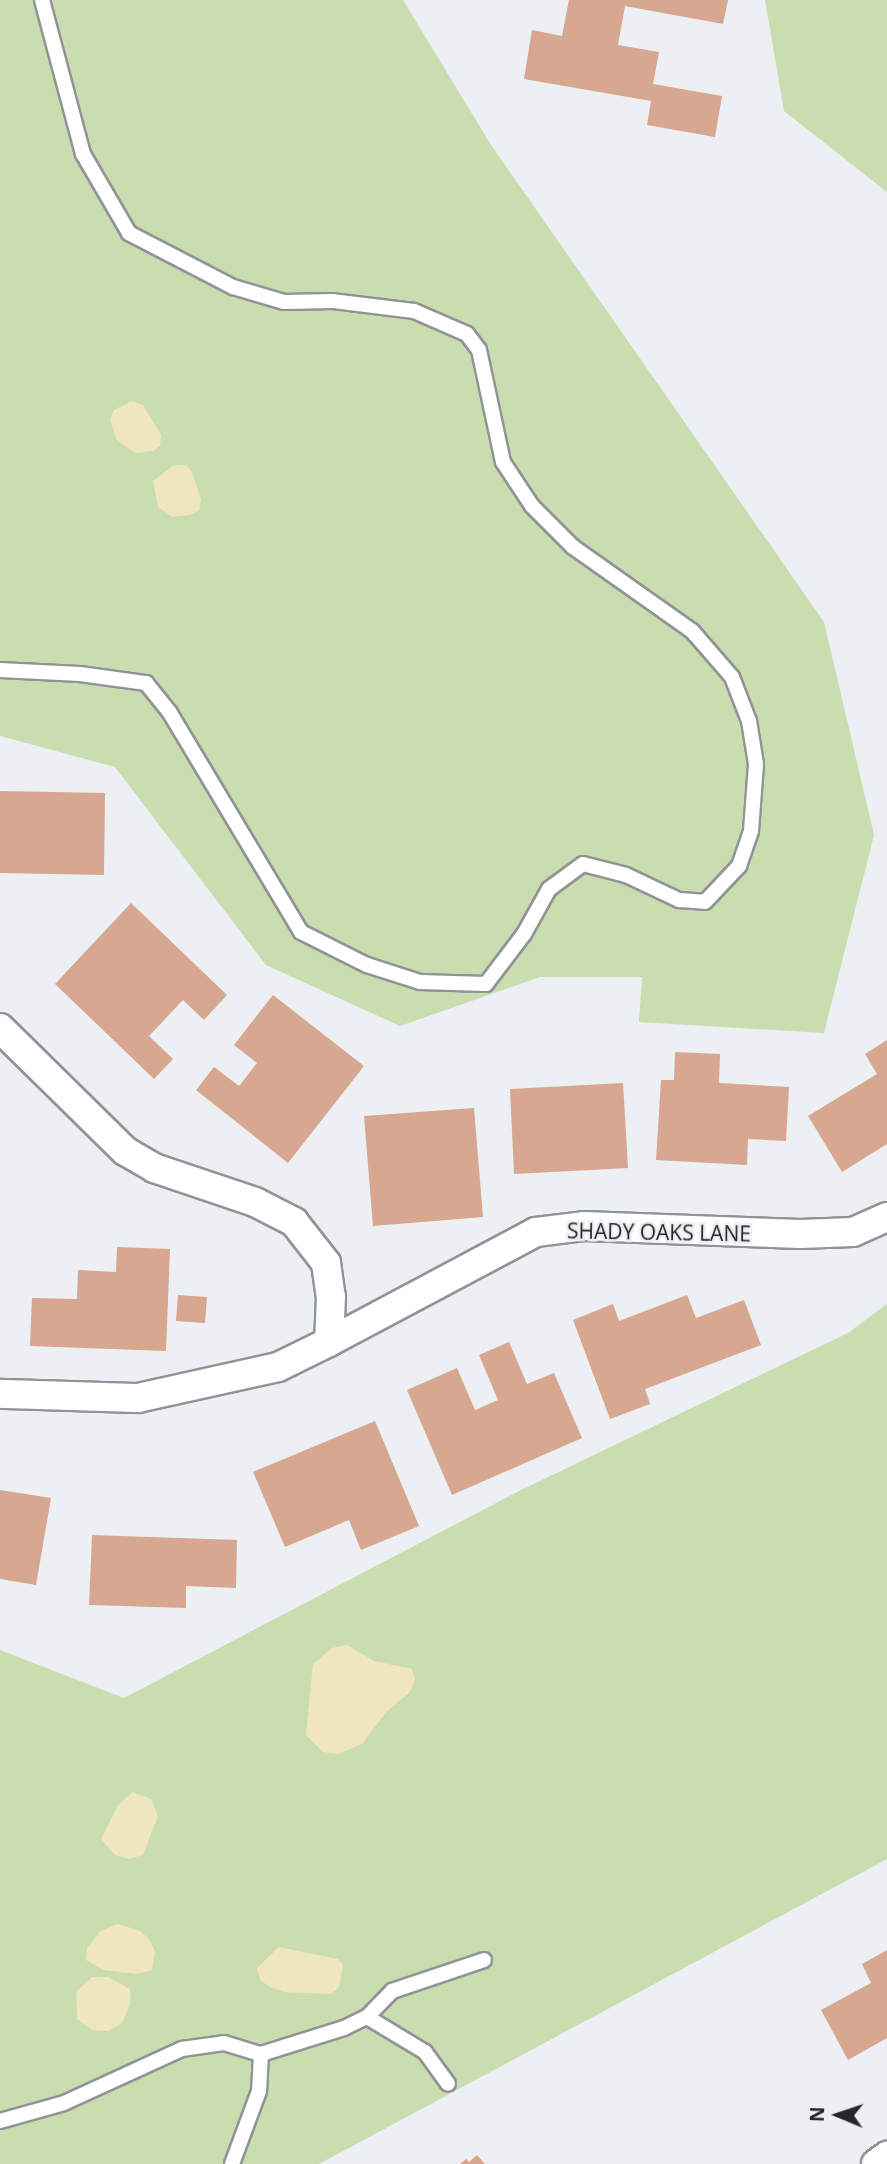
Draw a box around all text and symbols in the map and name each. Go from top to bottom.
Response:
street label: SHADY OAKS LANE [567,1218,751,1246]
north arrow [803,2080,873,2150]
text: N [804,2106,830,2122]

